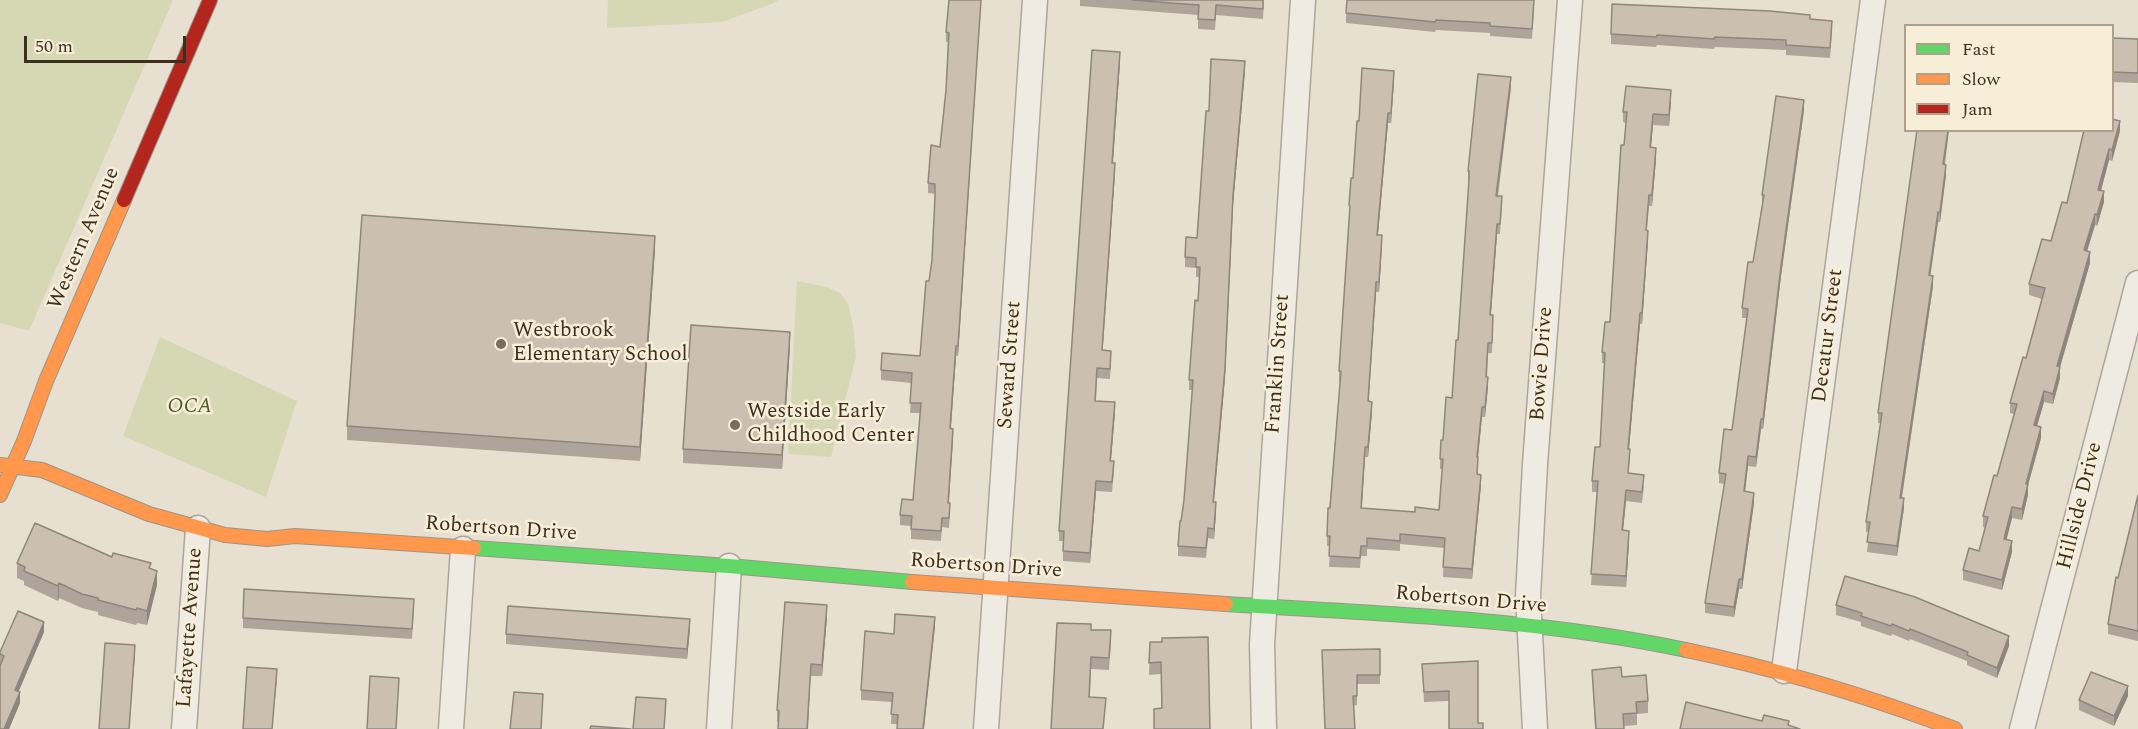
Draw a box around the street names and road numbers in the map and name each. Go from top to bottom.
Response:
street label: Western Avenue [44,164,126,314]
street label: Decatur Street [1808,268,1850,404]
street label: Franklin Street [1262,293,1296,435]
street label: Seward Street [994,300,1028,430]
street label: Bowie Drive [1526,306,1560,422]
street label: Hillside Drive [2053,440,2109,572]
street label: Robertson Drive [424,512,578,548]
street label: Lafayette Avenue [173,547,209,709]
street label: Robertson Drive [909,549,1063,585]
street label: Robertson Drive [1394,582,1548,620]

